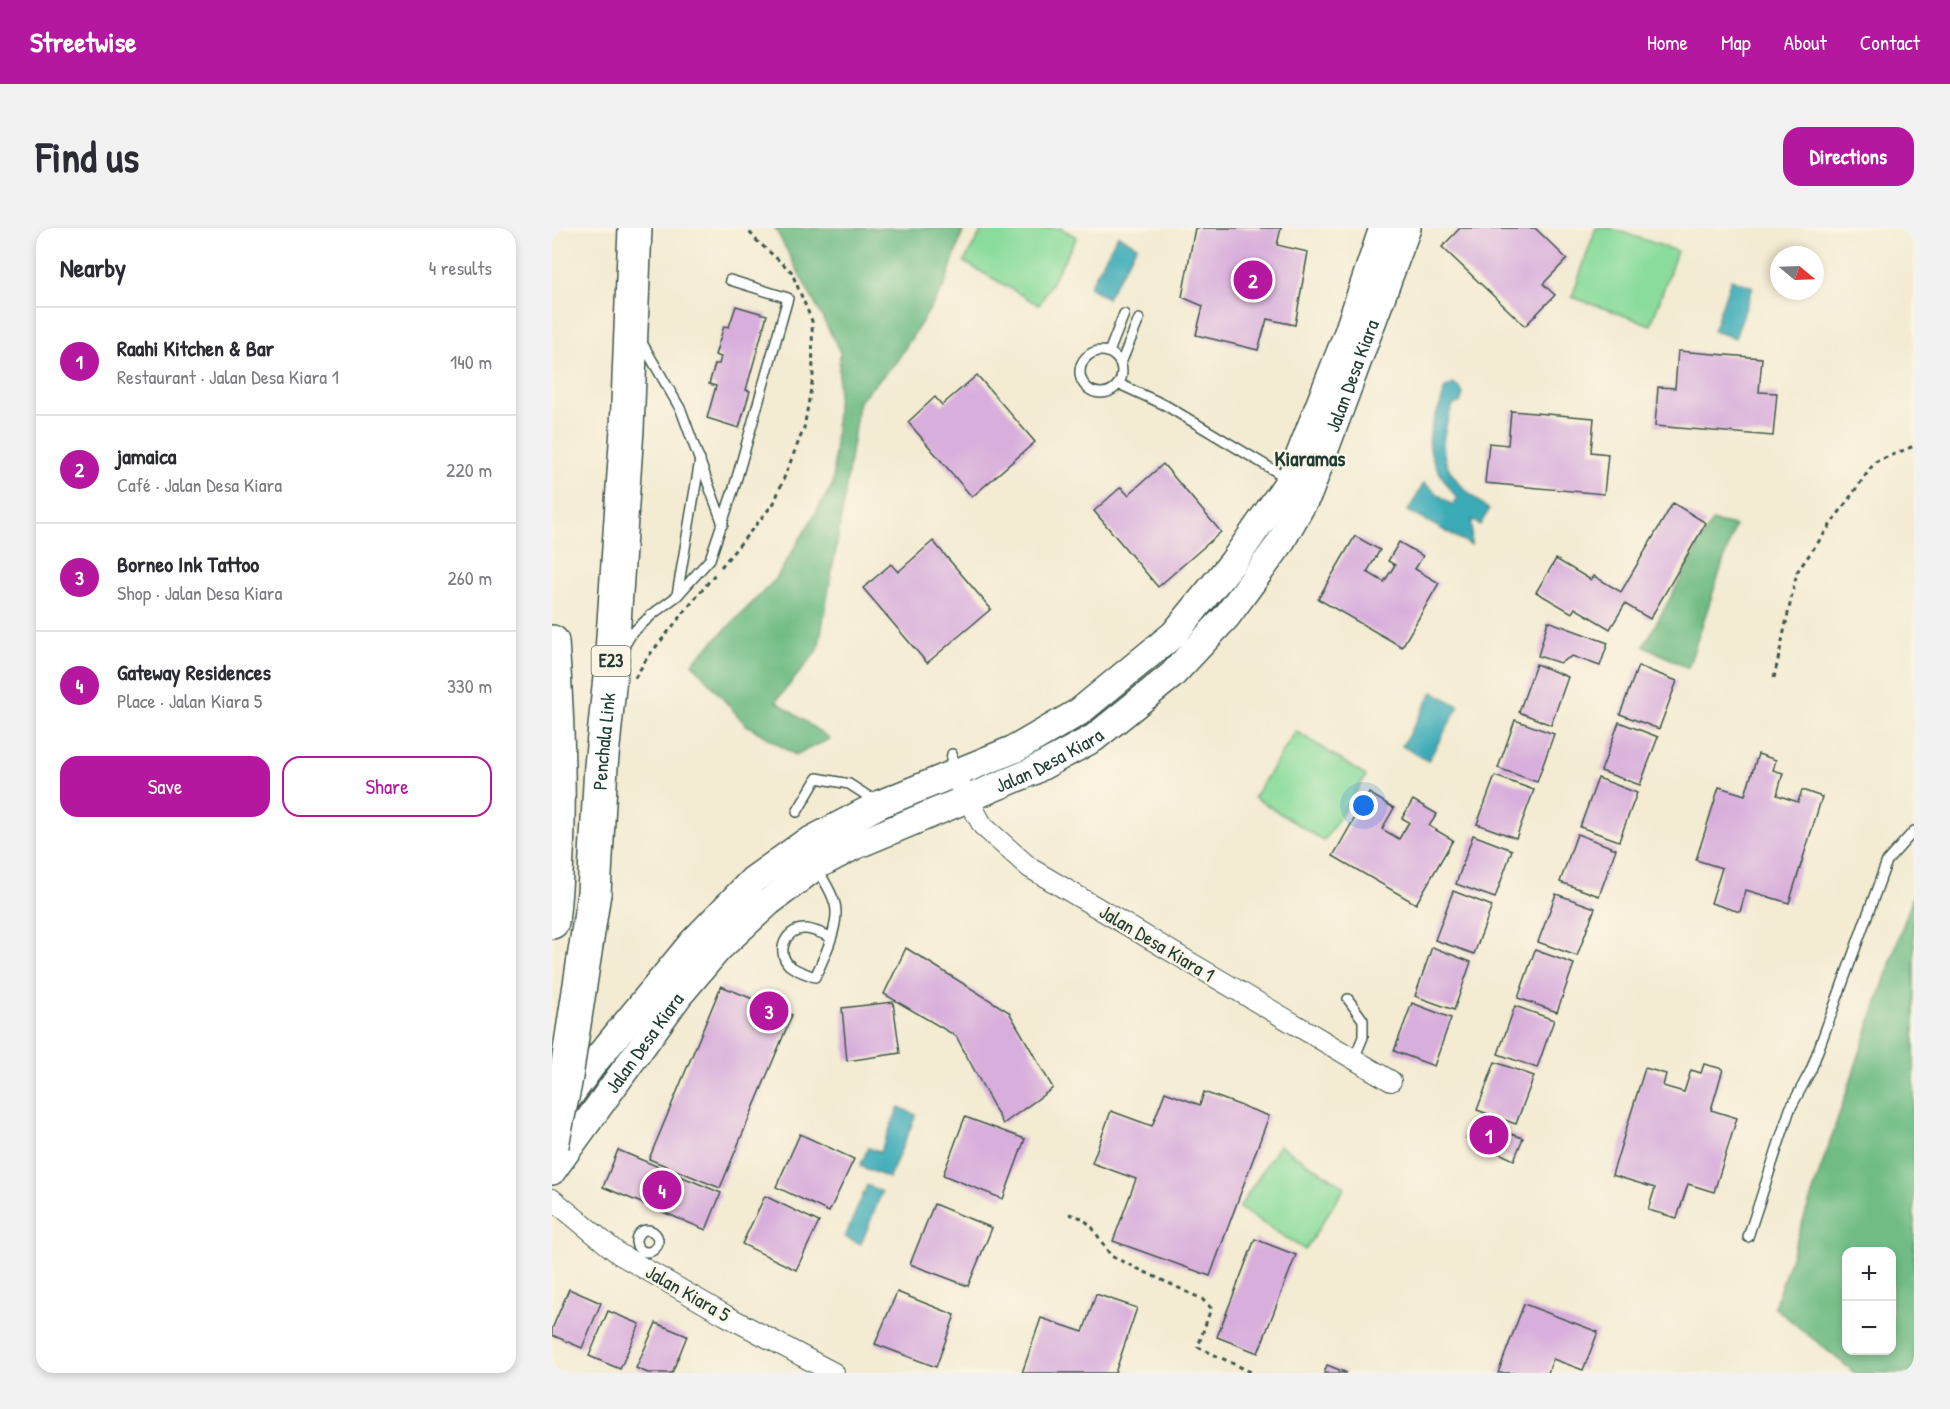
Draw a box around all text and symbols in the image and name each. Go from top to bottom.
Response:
text: Streetwise [30,23,136,61]
text: Home [1647,28,1688,57]
text: Map [1721,28,1751,57]
text: About [1784,28,1827,57]
text: Contact [1860,28,1920,57]
button: Directions [1783,127,1914,186]
text: Find us [36,128,139,185]
north arrow [1770,246,1824,300]
text: Nearby [60,250,126,285]
text: 4 results [429,254,492,281]
pin: 2 [1234,257,1272,302]
street label: Jalan Desa Kiara [1318,316,1385,436]
text: Raahi Kitchen & Bar [117,333,274,363]
text: 1 [76,348,83,375]
text: 140 m [450,348,492,375]
text: Restaurant · Jalan Desa Kiara 1 [117,363,339,390]
text: jamaica [117,441,176,471]
district label: Kiaramas [1275,444,1345,473]
text: 2 [75,456,84,483]
text: 220 m [446,456,492,483]
text: Café · Jalan Desa Kiara [117,471,282,498]
text: Borneo Ink Tattoo [117,549,259,579]
text: 3 [75,564,84,591]
text: 260 m [448,564,492,591]
text: Shop · Jalan Desa Kiara [117,579,282,606]
road number: E23 [592,646,630,676]
text: Gateway Residences [117,657,271,687]
text: 4 [76,672,83,699]
text: 330 m [447,672,492,699]
text: Place · Jalan Kiara 5 [117,687,262,714]
street label: Penchala Link [586,691,621,791]
street label: Jalan Desa Kiara [991,722,1109,799]
button: Save [60,756,270,817]
button: Share [282,756,492,817]
your location [1349,791,1378,820]
street label: Jalan Desa Kiara 1 [1095,898,1220,988]
street label: Jalan Desa Kiara [599,987,690,1098]
pin: 3 [750,988,788,1034]
pin: 1 [1470,1112,1508,1158]
pin: 4 [642,1168,682,1212]
map controls [1842,1247,1896,1355]
button: + [1842,1247,1896,1301]
street label: Jalan Kiara 5 [641,1258,736,1328]
button: − [1842,1301,1896,1355]

